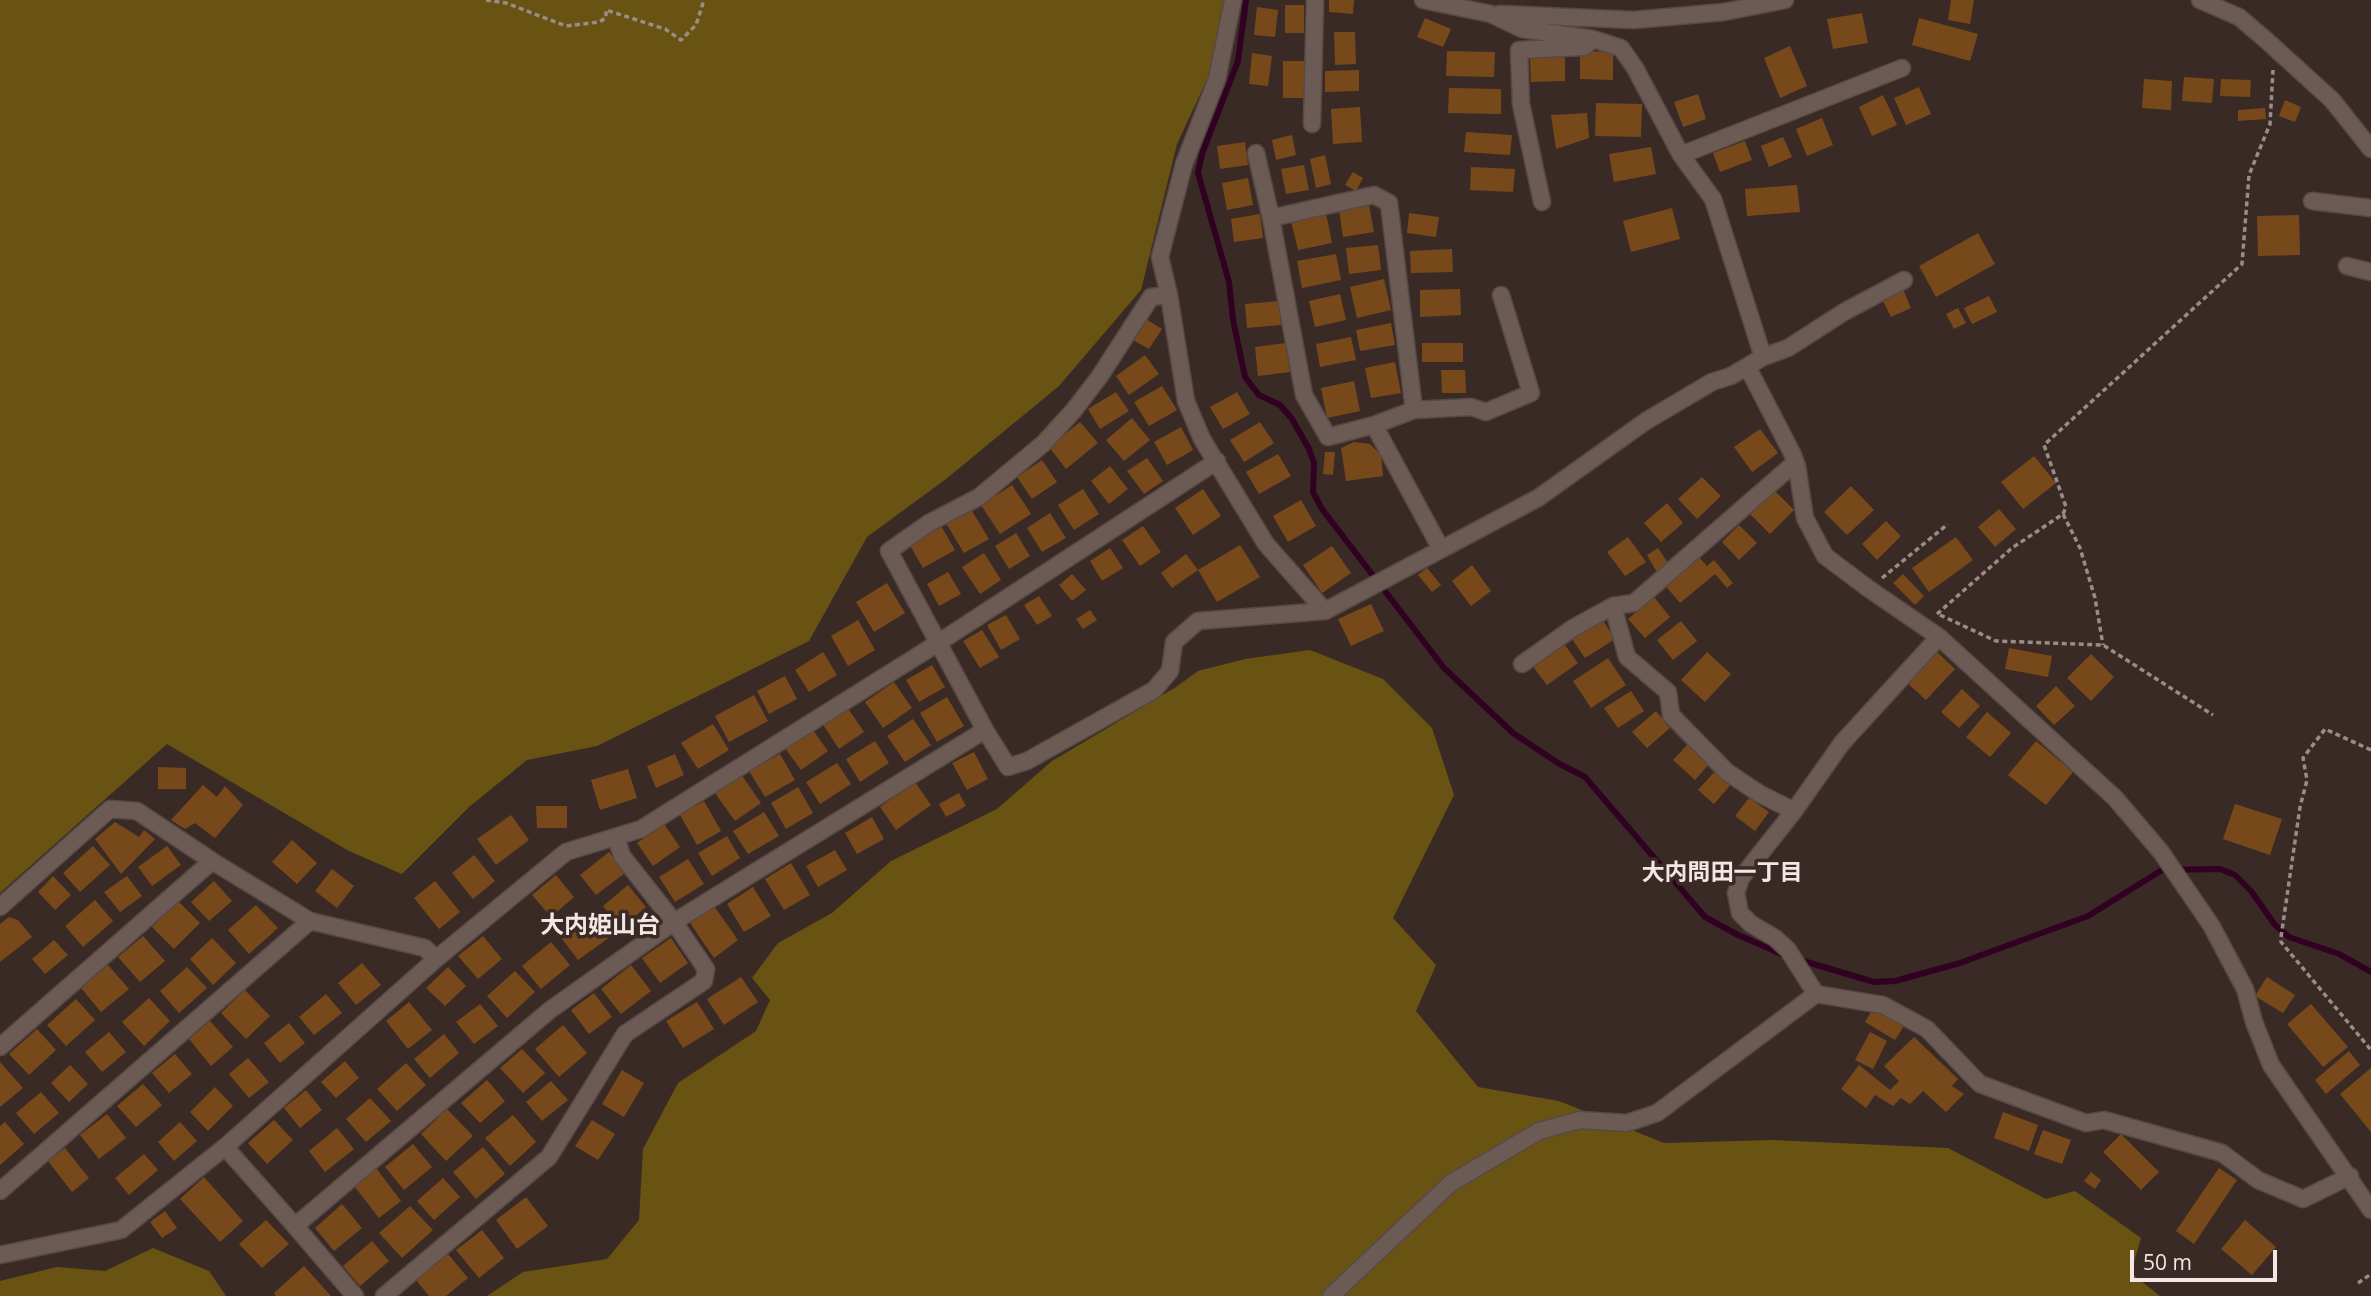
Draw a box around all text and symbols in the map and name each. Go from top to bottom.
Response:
district label: 大内問田一丁目 [1642,859,1802,887]
district label: 大内姫山台 [540,912,660,940]
scale bar [2133,1236,2280,1280]
text: 50 m [2143,1248,2192,1276]

